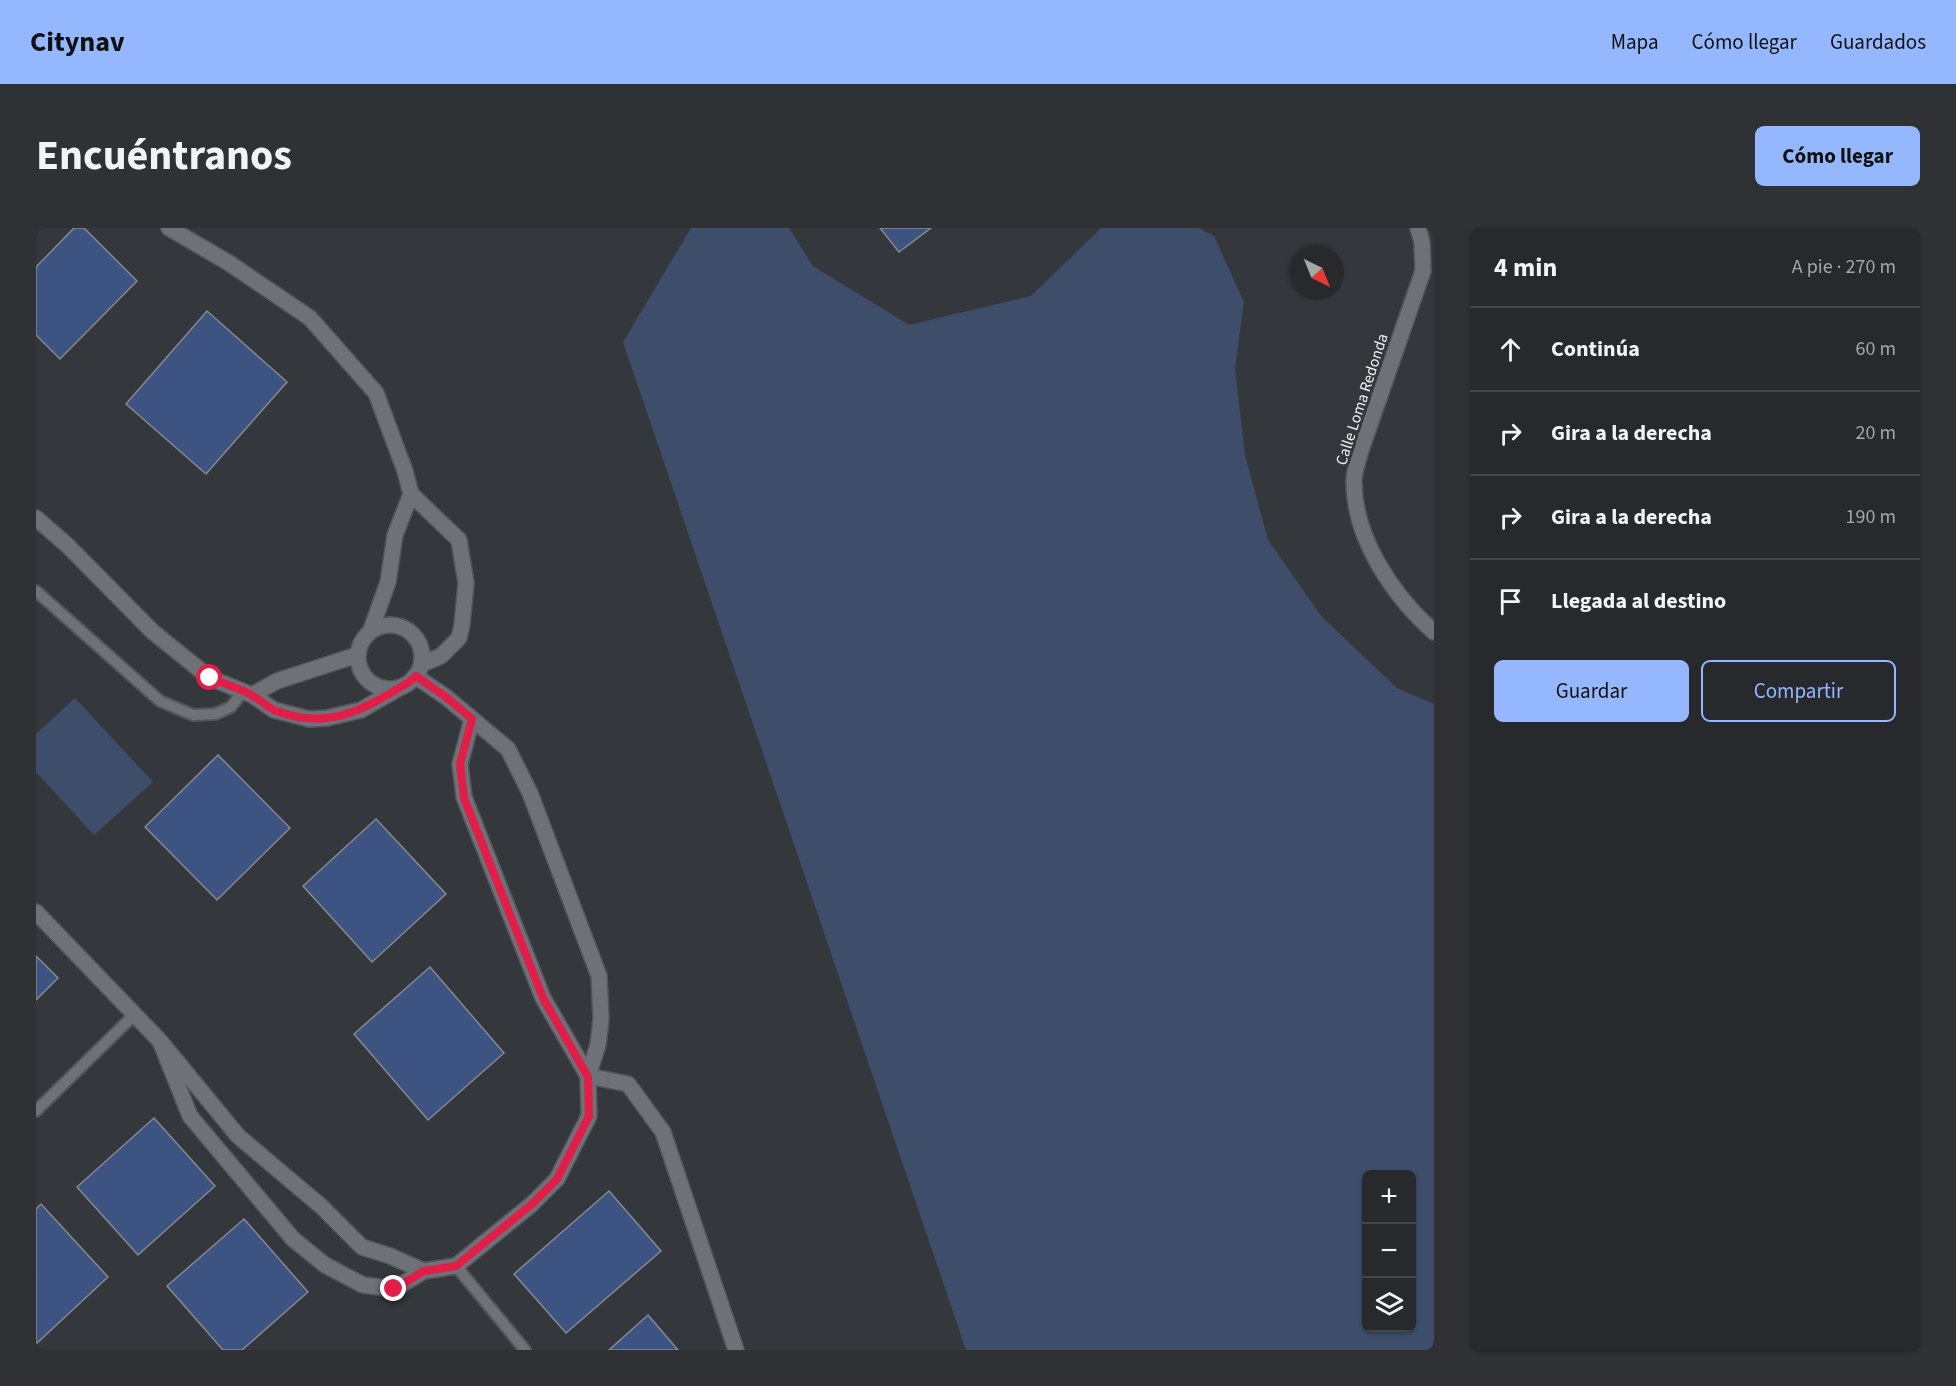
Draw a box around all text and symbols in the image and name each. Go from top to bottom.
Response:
text: Citynav [30,22,125,62]
text: Mapa [1611,27,1659,57]
text: Cómo llegar [1692,27,1797,57]
text: Guardados [1830,27,1926,57]
text: Encuéntranos [36,126,292,186]
button: Cómo llegar [1755,126,1920,186]
north arrow [1290,246,1344,300]
text: 4 min [1494,249,1557,286]
text: A pie · 270 m [1792,253,1896,281]
street label: Calle Loma Redonda [1330,331,1394,468]
icon: ahead [1494,333,1527,366]
text: Continúa [1551,333,1640,365]
text: 60 m [1856,335,1896,363]
icon: right [1494,417,1527,450]
text: Gira a la derecha [1551,417,1712,449]
text: 20 m [1856,419,1896,447]
icon: right [1494,501,1527,534]
text: Gira a la derecha [1551,501,1712,533]
text: 190 m [1846,503,1896,531]
icon: arrive [1494,585,1527,618]
text: Llegada al destino [1551,585,1726,617]
button: Guardar [1494,660,1689,722]
button: Compartir [1701,660,1896,722]
route start [196,664,222,690]
map controls [1362,1170,1416,1332]
button: + [1362,1170,1416,1224]
button: − [1362,1224,1416,1278]
route end [380,1275,406,1301]
button: layers [1362,1278,1416,1332]

